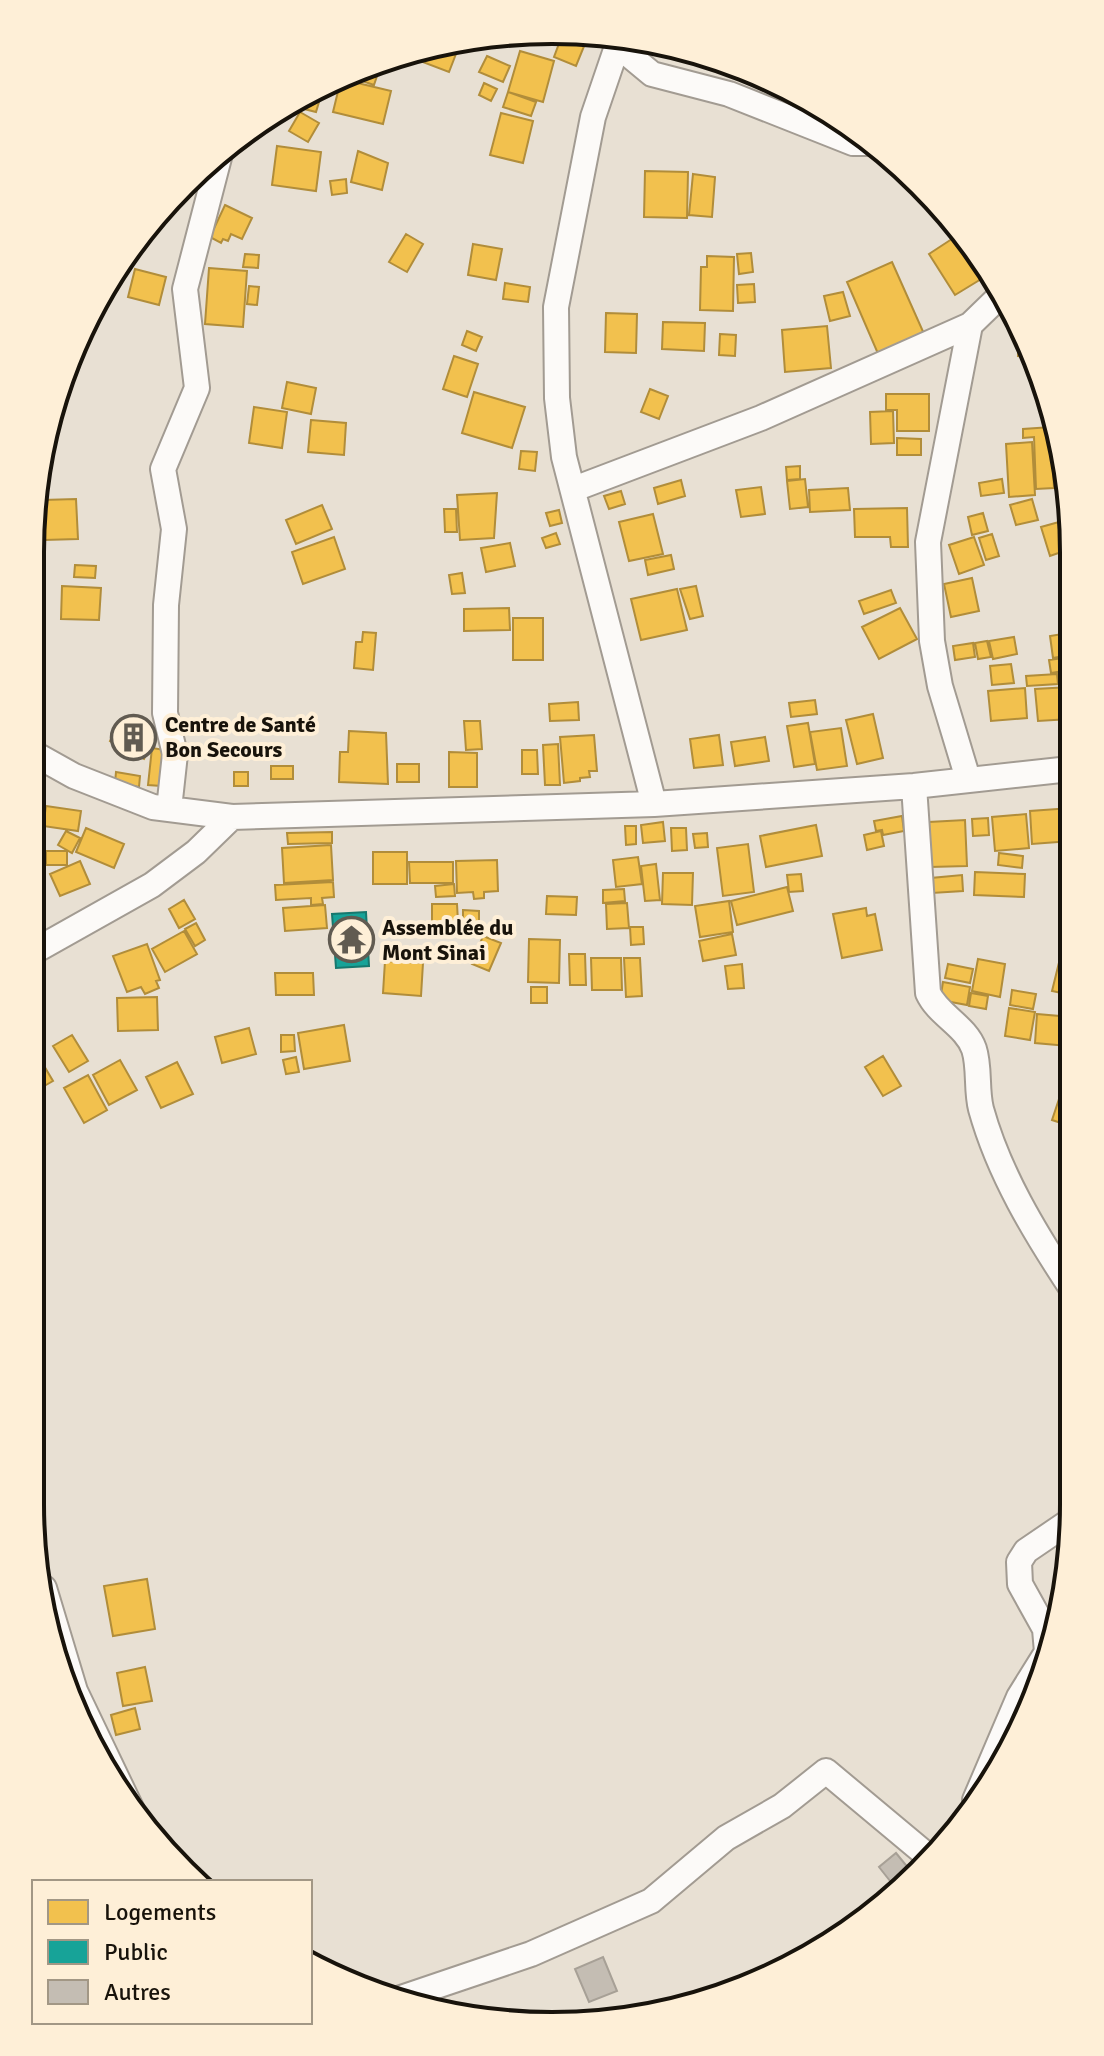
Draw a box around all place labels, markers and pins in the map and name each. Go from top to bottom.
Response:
place label: Centre de Santé Bon Secours [165,711,316,763]
building icon: Centre de Santé Bon Secours [110,713,158,761]
place label: Assemblée du Mont Sinai [382,914,513,966]
temple icon: Assemblée du Mont Sinai [327,916,375,964]

